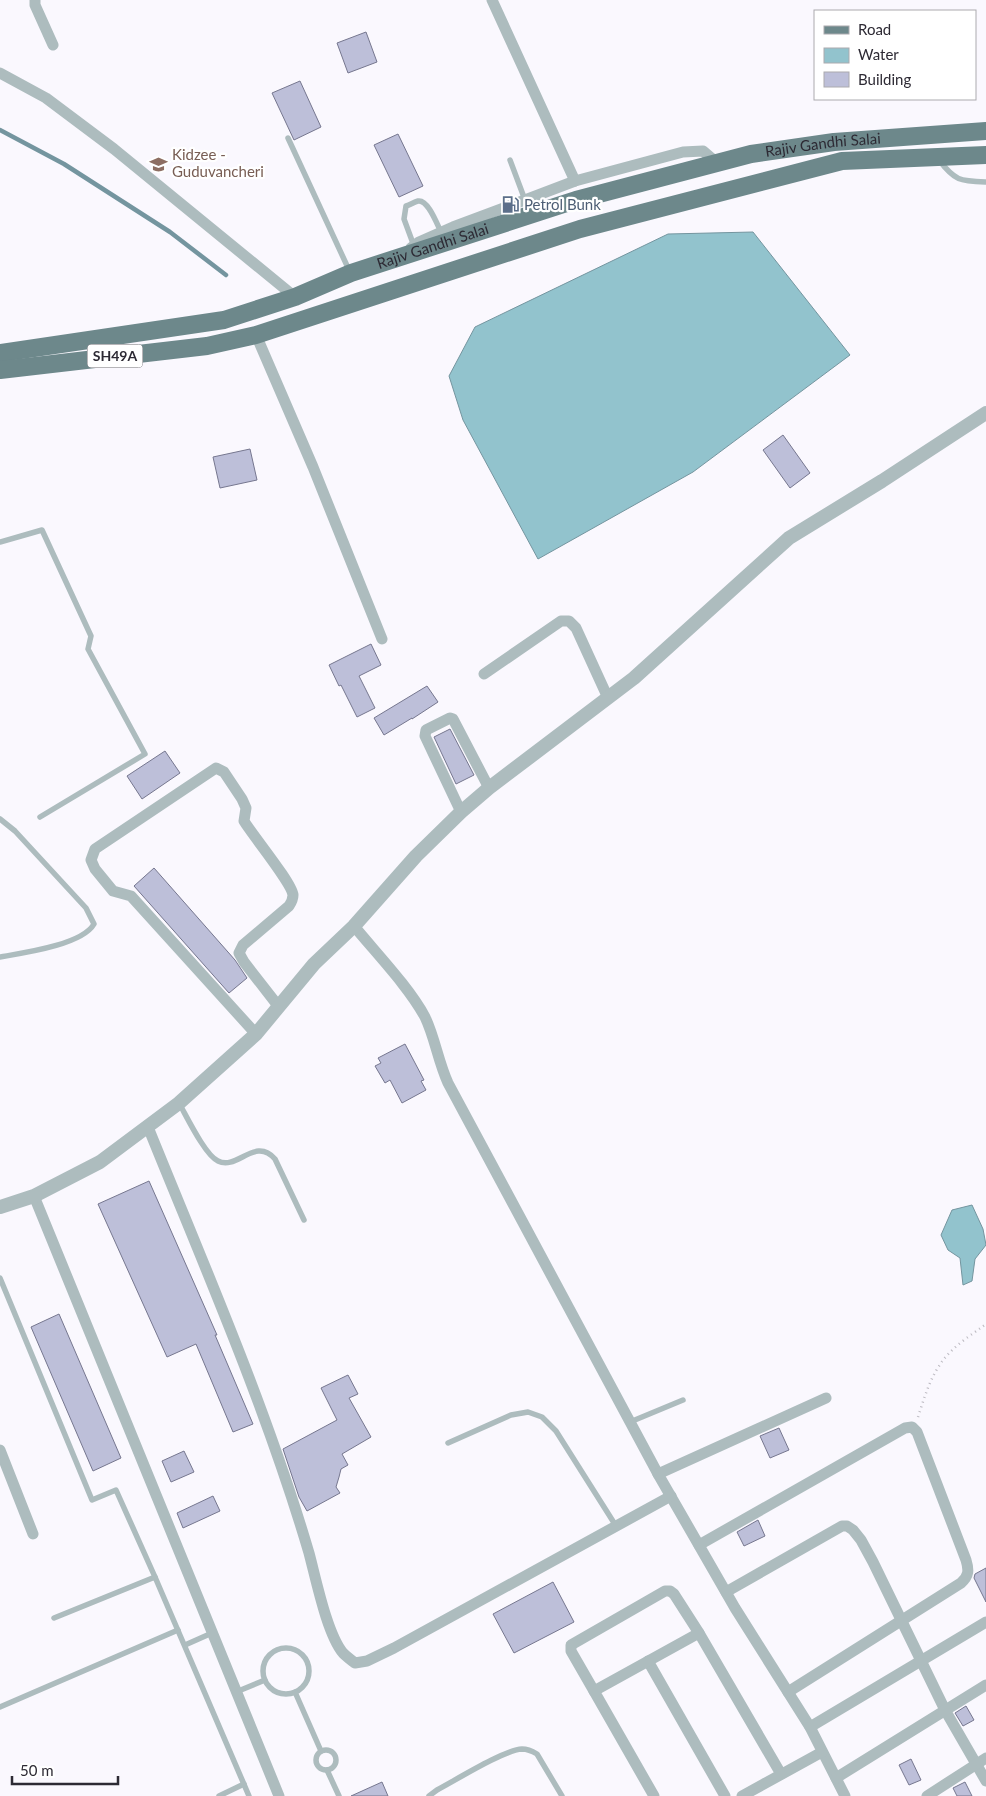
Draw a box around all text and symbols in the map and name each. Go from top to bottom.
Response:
legend [814,10,976,100]
text: Road [858,20,891,38]
text: Water [858,45,899,63]
text: Building [858,70,911,88]
street label: Rajiv Gandhi Salai [764,129,881,160]
place label: Kidzee - Guduvancheri [172,145,264,180]
school or university icon: Kidzee - Guduvancheri [148,154,168,174]
fuel station icon: Petrol Bunk [500,195,520,215]
place label: Petrol Bunk [524,195,601,213]
street label: Rajiv Gandhi Salai [374,219,491,272]
road number: SH49A [88,344,142,368]
scale bar [12,1754,119,1786]
text: 50 m [20,1761,54,1779]

